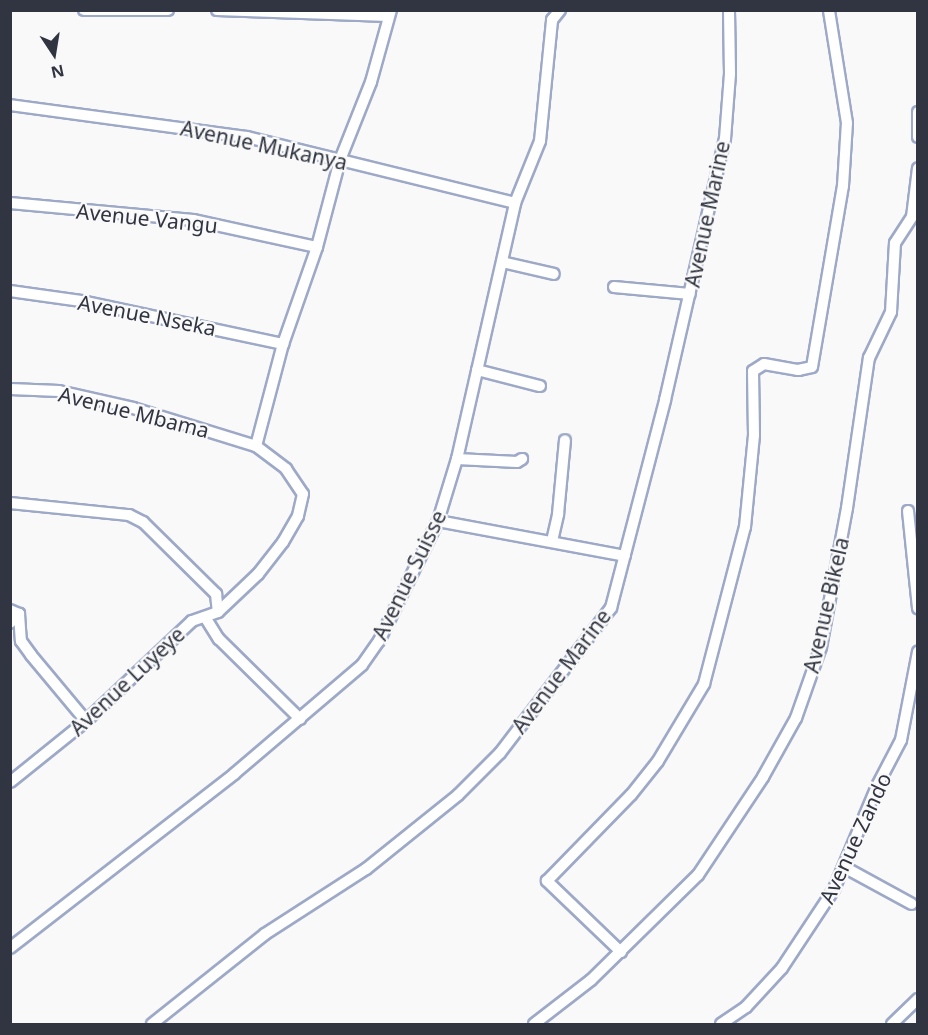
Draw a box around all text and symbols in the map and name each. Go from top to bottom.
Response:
north arrow [24,24,84,84]
text: N [49,59,66,84]
street label: Avenue Mukanya [178,115,350,175]
street label: Avenue Marine [679,139,735,289]
street label: Avenue Vangu [75,198,219,238]
street label: Avenue Nseka [76,289,218,341]
street label: Avenue Mbama [56,381,212,443]
street label: Avenue Suisse [367,506,451,644]
street label: Avenue Bikela [798,535,854,675]
street label: Avenue Marine [506,604,616,738]
street label: Avenue Luyeye [64,621,190,741]
street label: Avenue Zando [814,769,896,907]

